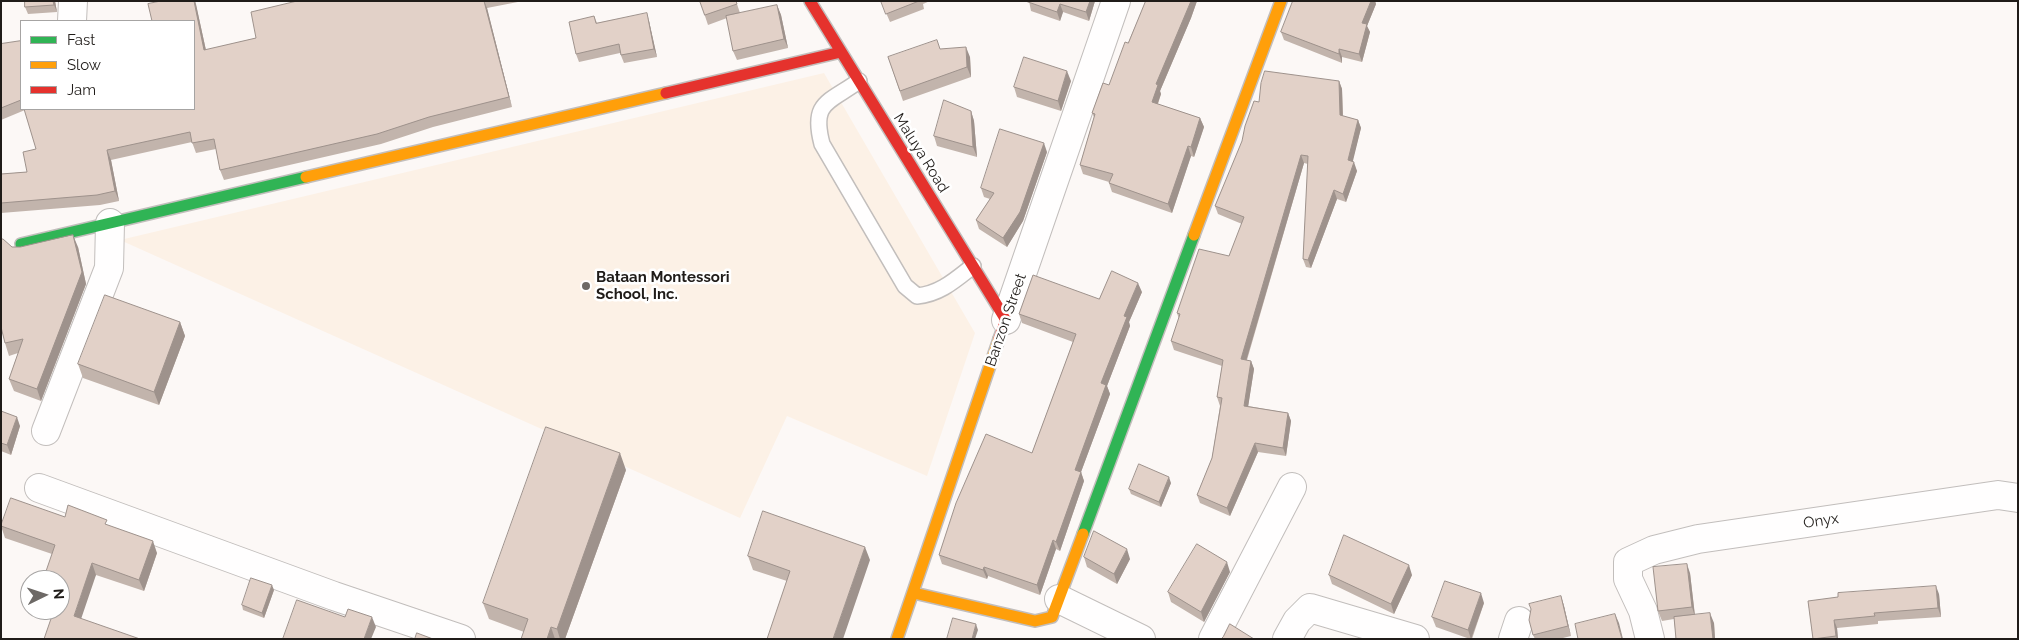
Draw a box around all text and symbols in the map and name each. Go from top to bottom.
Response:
legend [20,20,195,110]
text: Fast [67,31,95,49]
text: Slow [67,56,101,74]
text: Jam [67,81,96,99]
street label: Maluya Road [889,110,953,196]
place label: Bataan Montessori School, Inc. [596,268,730,303]
street label: Banzon Street [982,271,1030,369]
marker: Bataan Montessori School, Inc. [580,280,592,292]
street label: Onyx [1802,510,1840,532]
north arrow [20,570,70,620]
text: N [51,588,67,600]

